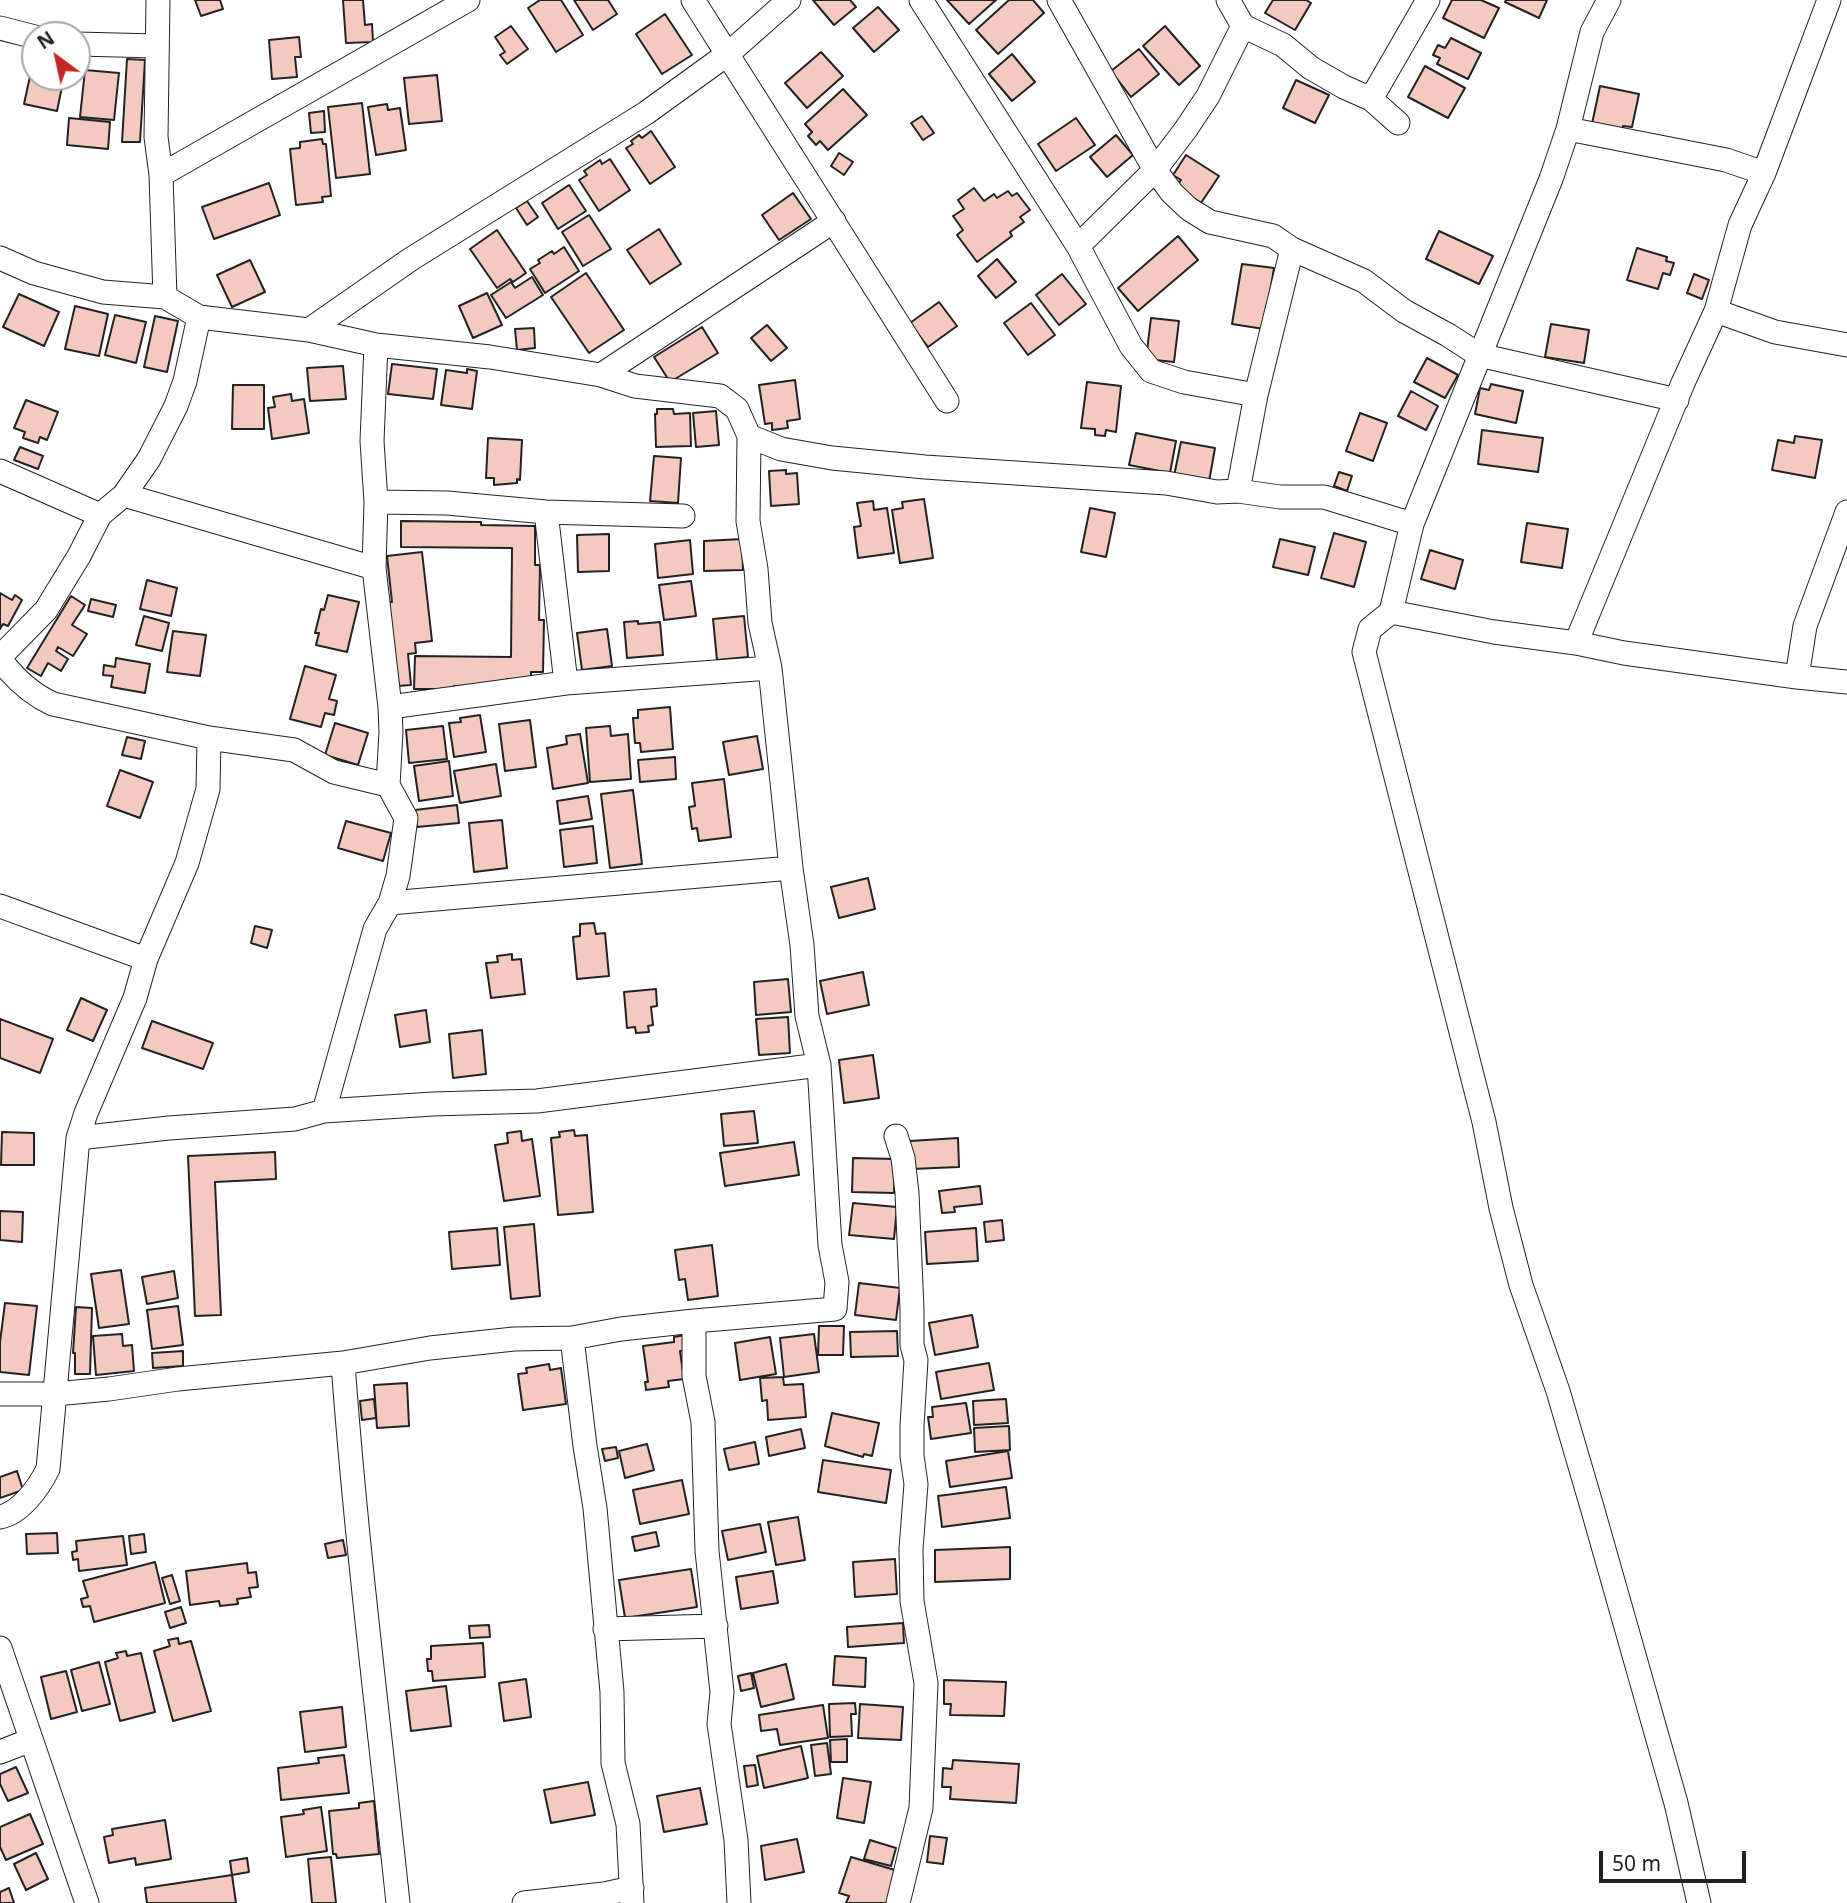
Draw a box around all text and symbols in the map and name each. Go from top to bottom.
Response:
north arrow [21,21,91,91]
text: N [32,25,59,55]
scale bar [1602,1836,1749,1880]
text: 50 m [1612,1849,1661,1877]

